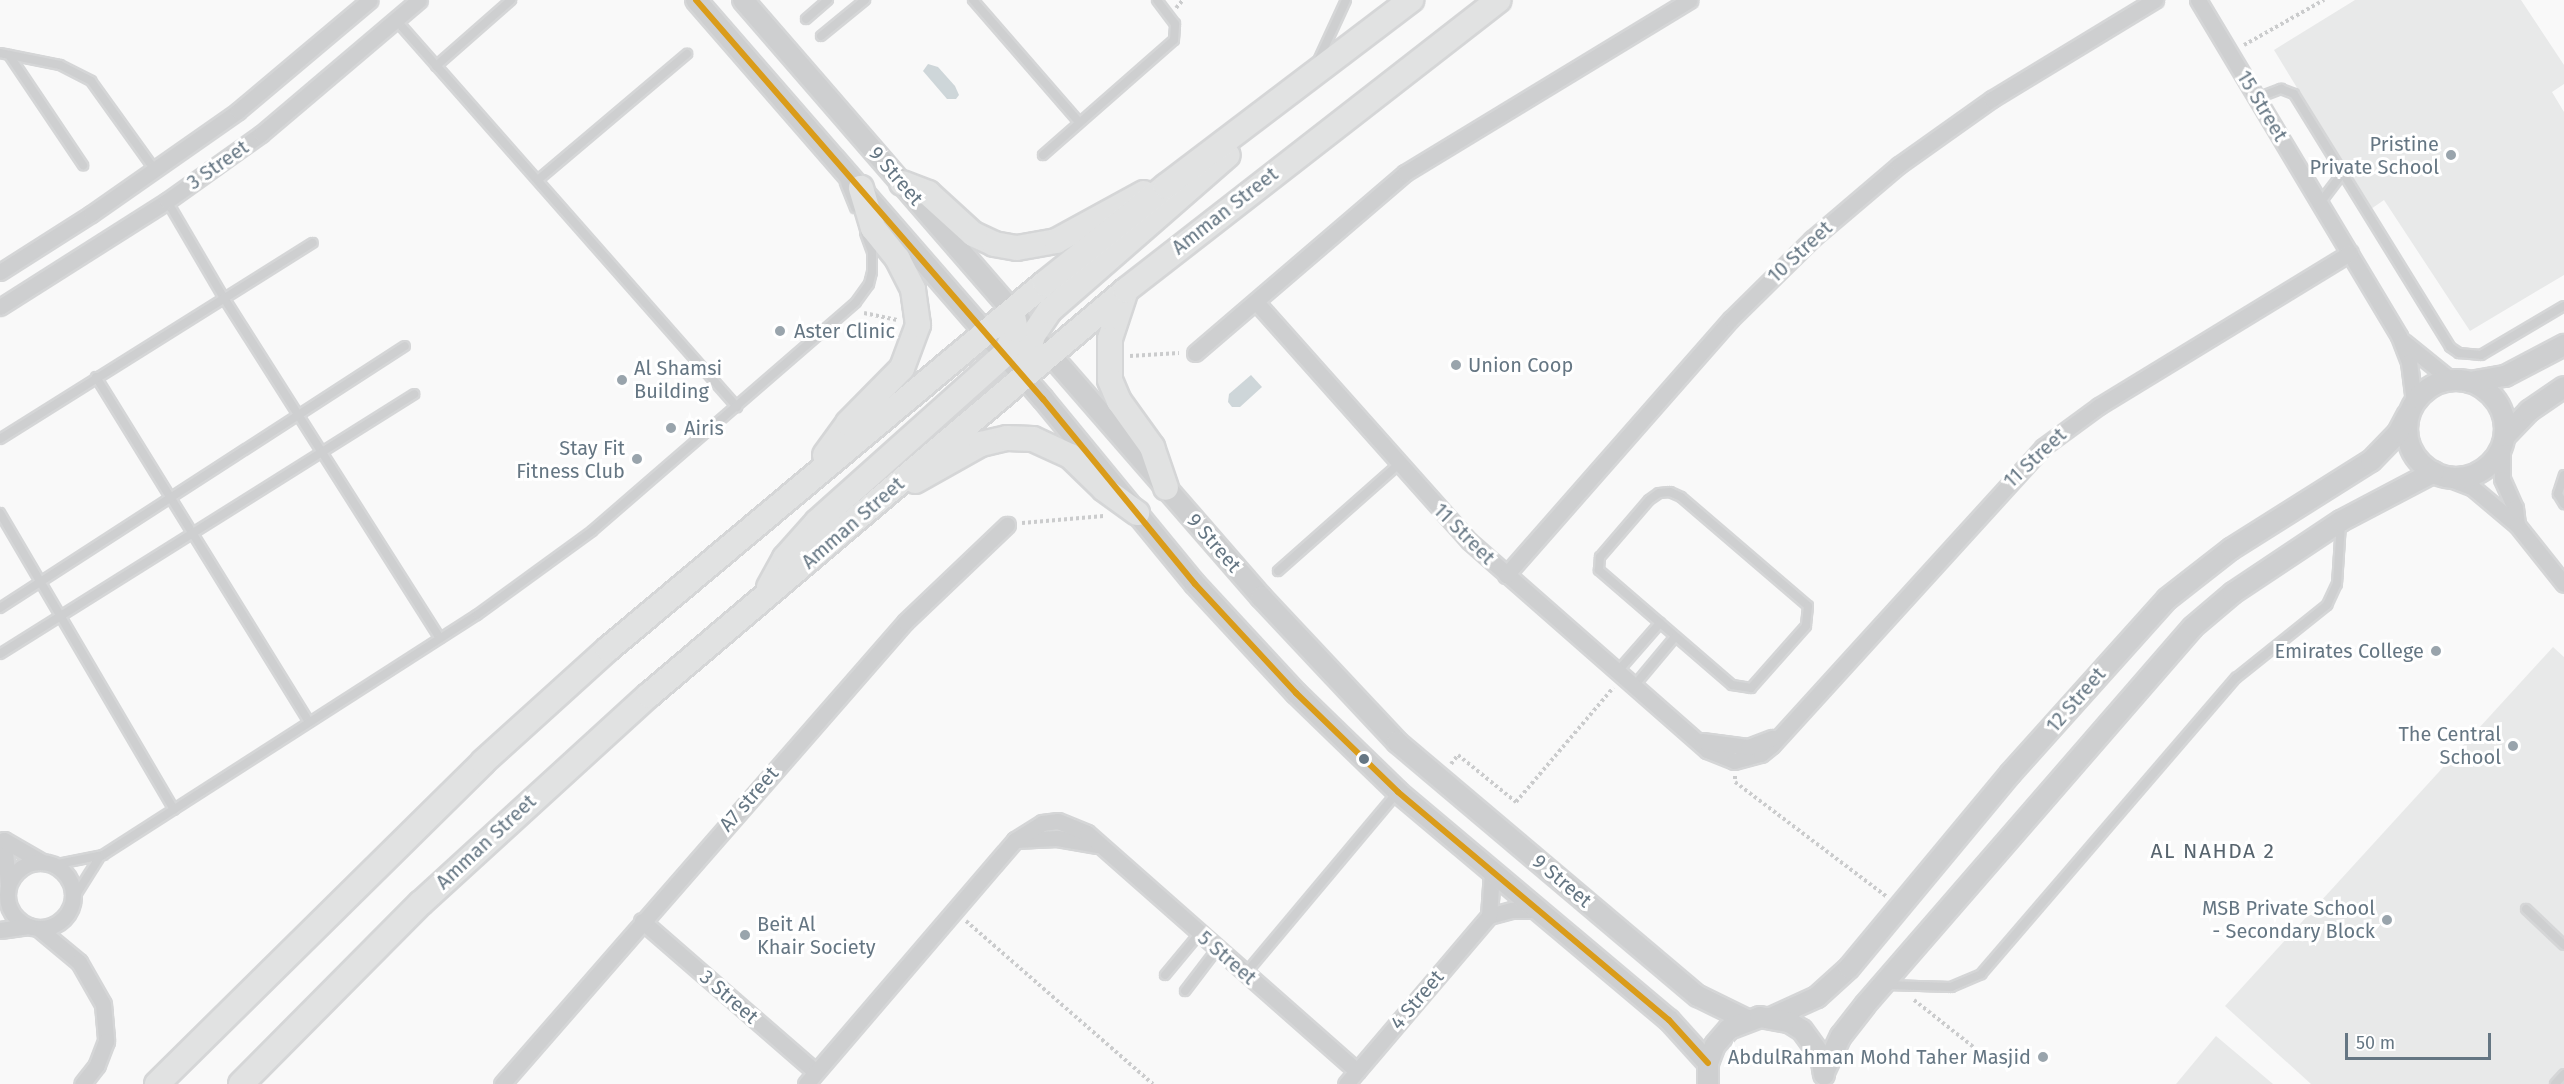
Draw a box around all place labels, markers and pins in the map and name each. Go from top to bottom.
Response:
place label: Pristine Private School [2310,132,2439,179]
marker: Pristine Private School [2444,148,2458,162]
place label: Aster Clinic [794,319,895,343]
marker: Aster Clinic [771,322,789,340]
place label: Union Coop [1468,353,1573,377]
place label: Al Shamsi Building [634,356,722,403]
marker: Union Coop [1449,358,1463,372]
marker: Al Shamsi Building [615,373,629,387]
place label: Airis [684,416,724,440]
marker: Airis [662,419,680,437]
place label: Stay Fit Fitness Club [516,436,625,483]
marker: Stay Fit Fitness Club [630,452,644,466]
place label: Emirates College [2274,639,2424,663]
marker: Emirates College [2429,644,2443,658]
place label: The Central School [2399,722,2501,769]
marker: The Central School [2506,739,2520,753]
unlabelled marker [1358,753,1370,765]
place label: MSB Private School - Secondary Block [2202,897,2375,944]
place label: Beit Al Khair Society [757,912,876,959]
marker: MSB Private School - Secondary Block [2380,913,2394,927]
marker: Beit Al Khair Society [738,928,752,942]
place label: AbdulRahman Mohd Taher Masjid [1728,1045,2031,1069]
marker: AbdulRahman Mohd Taher Masjid [2036,1050,2050,1064]

